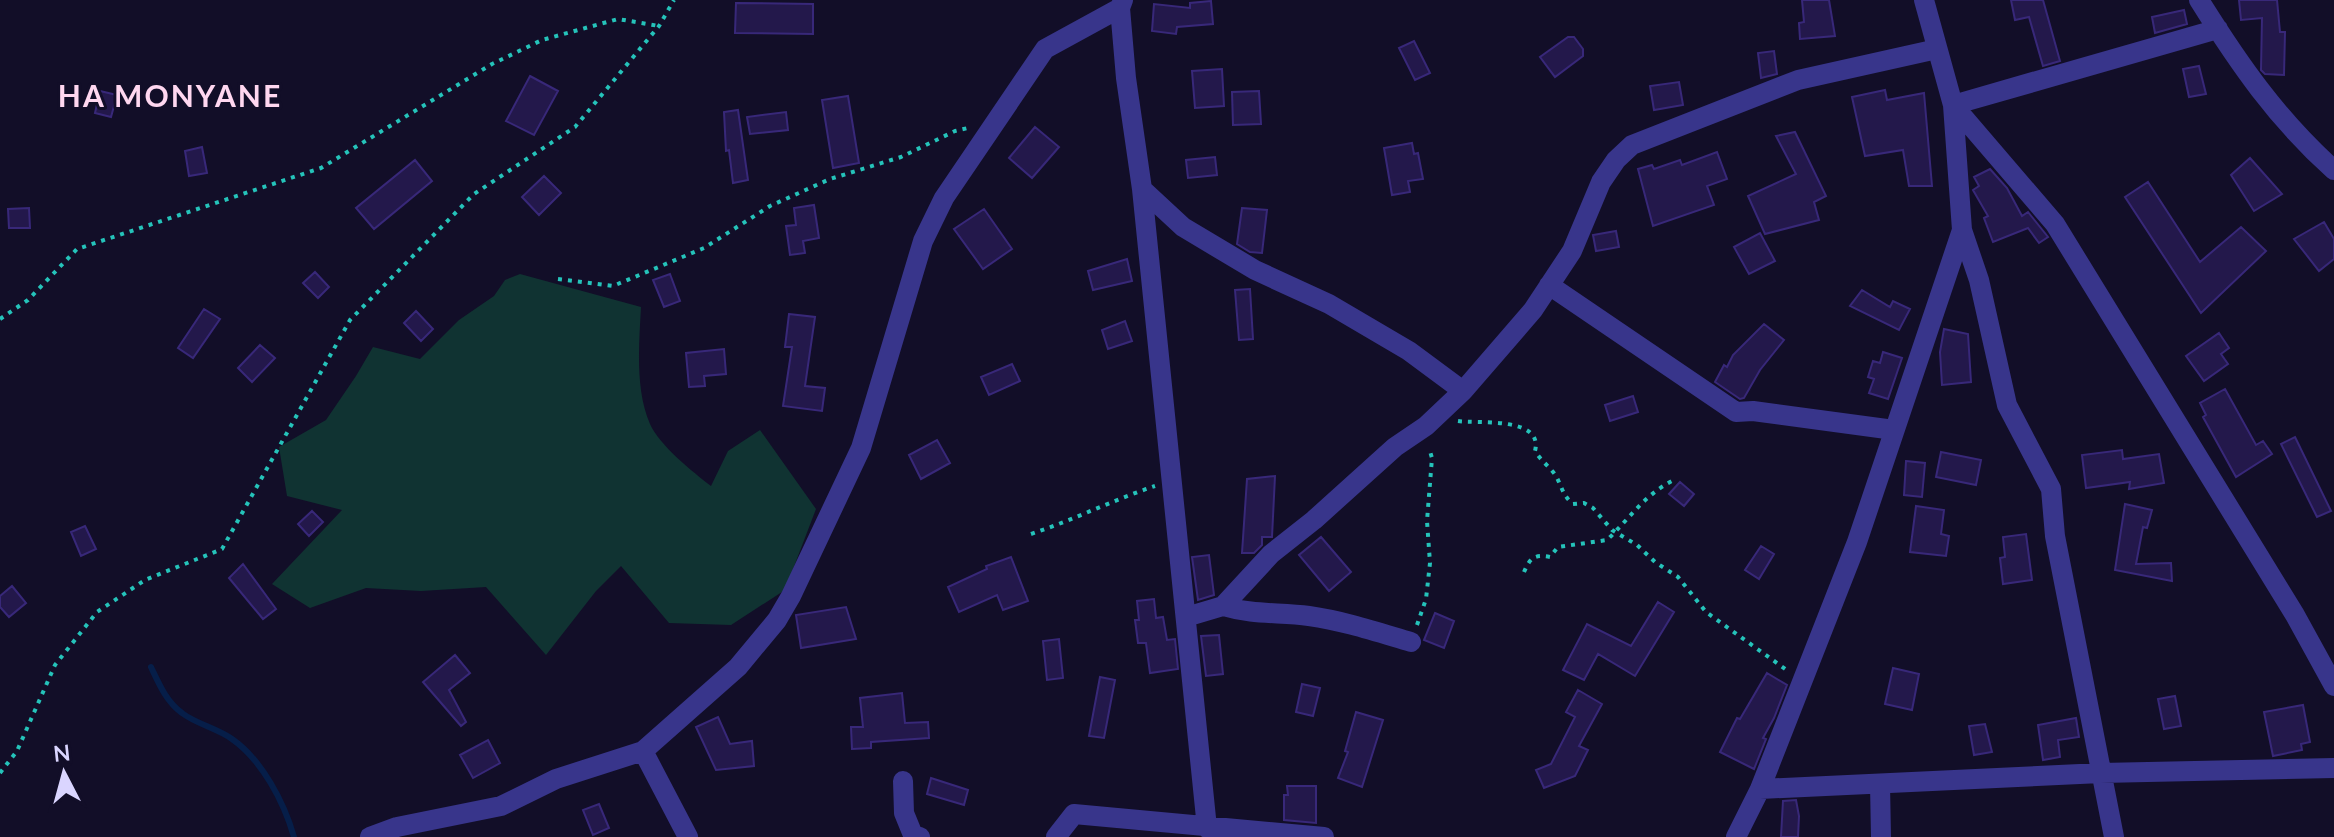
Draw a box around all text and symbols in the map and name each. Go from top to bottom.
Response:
district label: HA MONYANE [58,77,282,113]
north arrow [24,733,104,813]
text: N [52,738,72,767]

